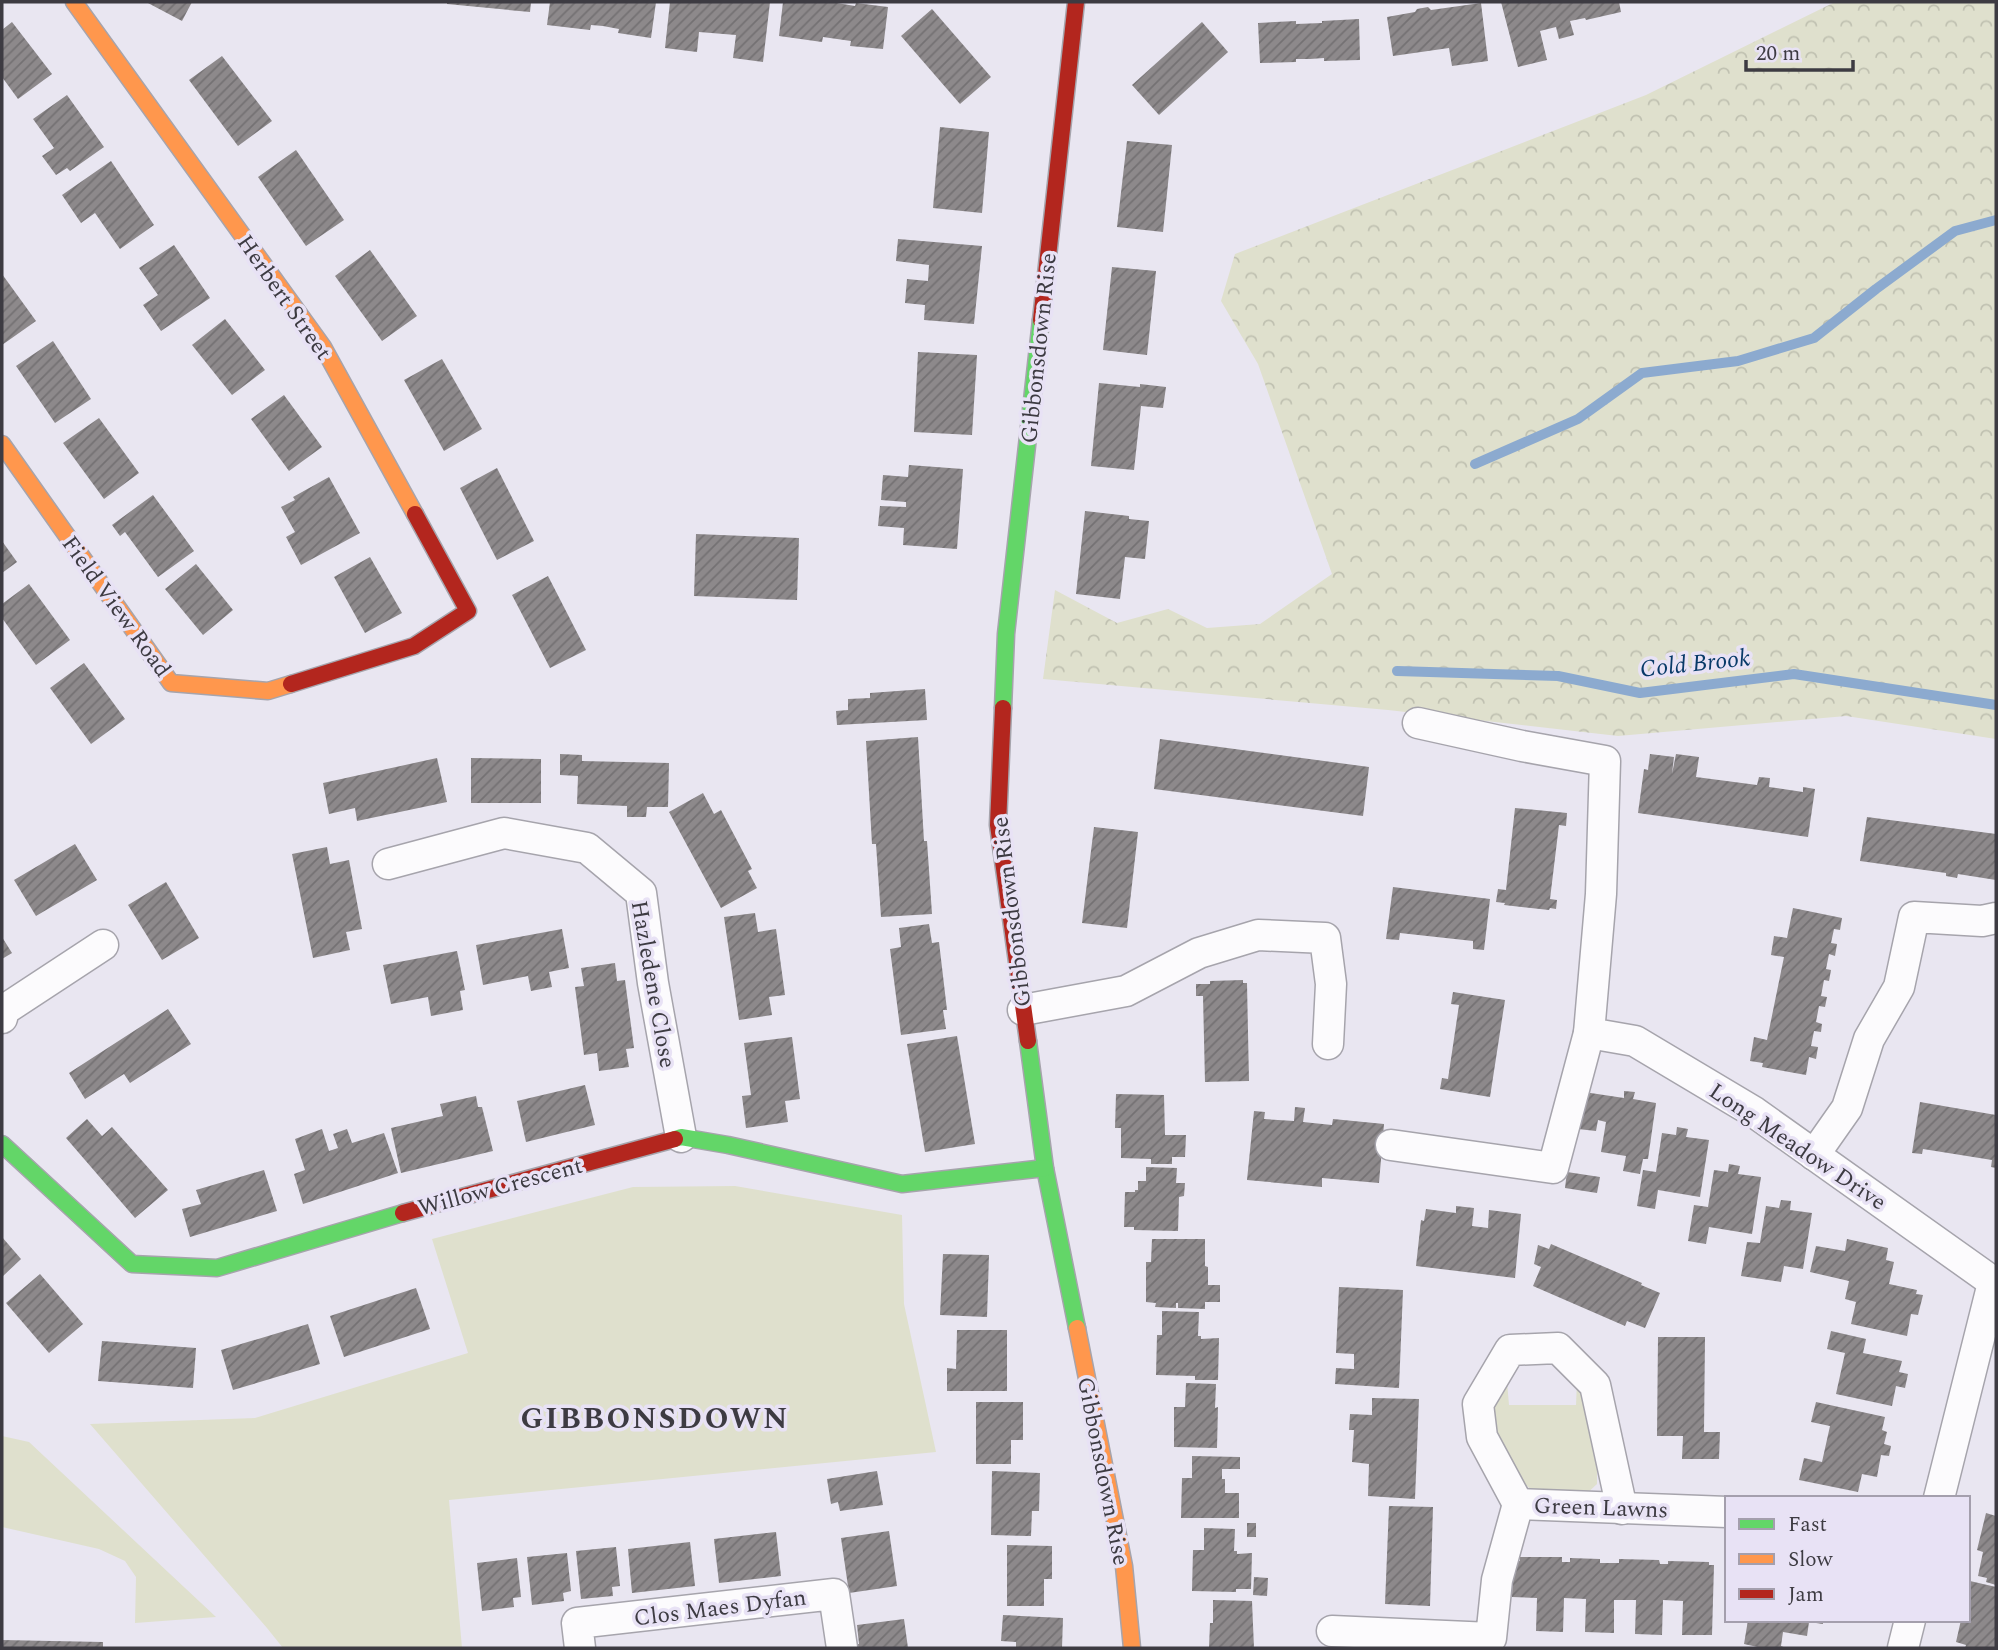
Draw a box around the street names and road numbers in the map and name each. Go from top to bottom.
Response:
street label: Herbert Street [227,228,340,368]
street label: Gibbonsdown Rise [1012,251,1067,445]
street label: Field View Road [52,529,179,685]
street label: Gibbonsdown Rise [983,815,1042,1009]
street label: Hazledene Close [621,898,684,1071]
street label: Long Meadow Drive [1701,1075,1893,1220]
street label: Willow Crescent [414,1149,587,1226]
street label: Gibbonsdown Rise [1067,1374,1138,1569]
street label: Green Lawns [1533,1489,1669,1528]
street label: Clos Maes Dyfan [632,1581,808,1636]

